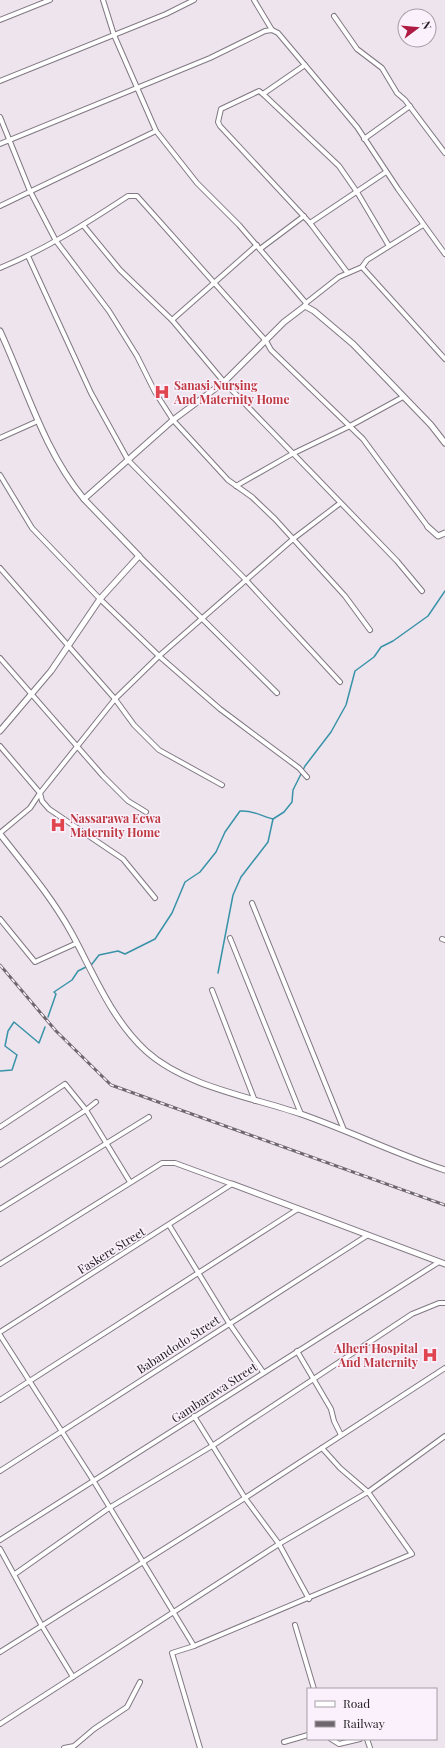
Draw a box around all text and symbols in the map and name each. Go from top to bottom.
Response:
north arrow [397,8,437,48]
text: N [419,19,435,31]
place label: Sanasi Nursing And Maternity Home [173,377,289,407]
hospital icon: Sanasi Nursing And Maternity Home [153,383,171,401]
place label: Nassarawa Ecwa Maternity Home [70,810,162,840]
hospital icon: Nassarawa Ecwa Maternity Home [49,816,67,834]
street label: Faskere Street [74,1222,148,1277]
street label: Babandodo Street [134,1311,223,1377]
place label: Alheri Hospital And Maternity [333,1340,419,1370]
hospital icon: Alheri Hospital And Maternity [421,1346,439,1364]
street label: Gambarawa Street [168,1358,261,1426]
legend [307,1688,437,1740]
text: Road [343,1695,370,1711]
text: Railway [343,1715,385,1731]

